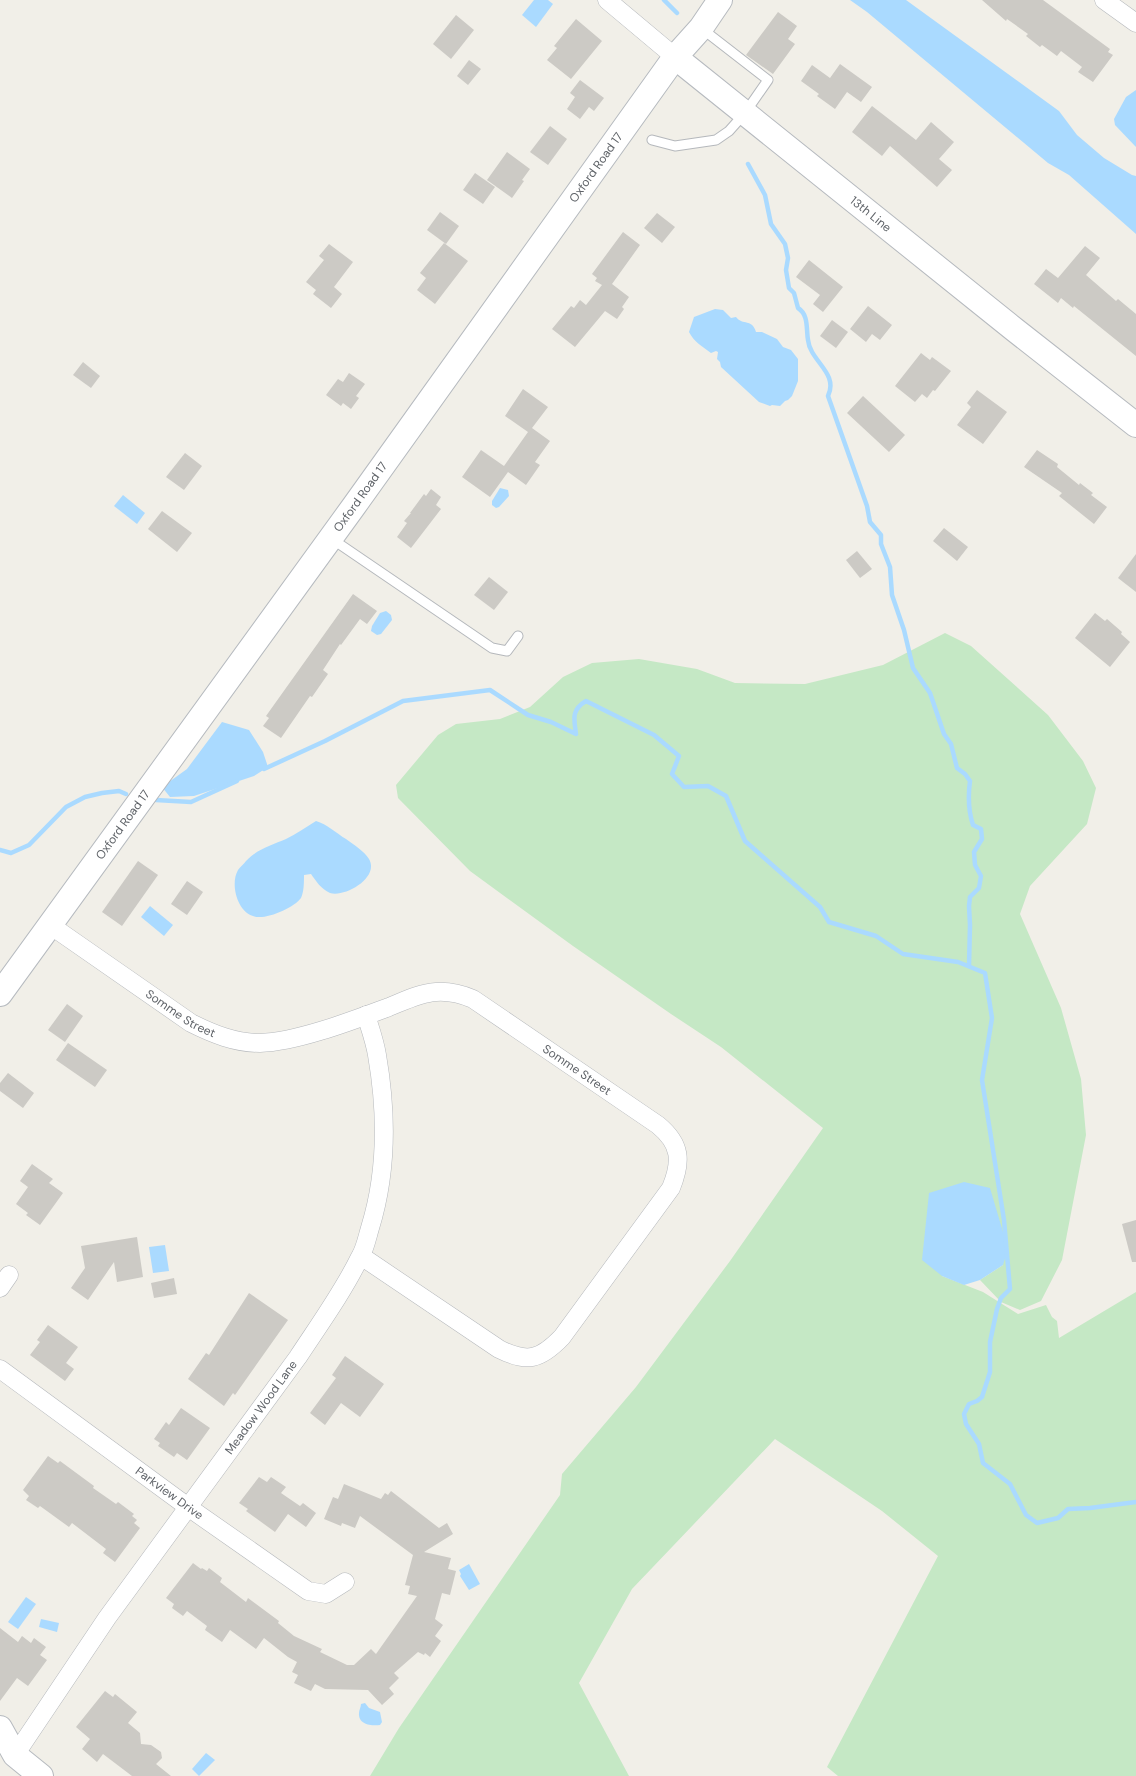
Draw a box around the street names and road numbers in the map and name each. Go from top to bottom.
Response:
street label: Oxford Road 17 [566,129,627,206]
street label: 13th Line [847,193,895,236]
street label: Oxford Road 17 [330,459,391,535]
street label: Oxford Road 17 [92,787,153,863]
street label: Somme Street [142,986,218,1041]
street label: Somme Street [540,1041,615,1099]
street label: Meadow Wood Lane [221,1357,301,1458]
street label: Parkview Drive [132,1463,207,1523]

